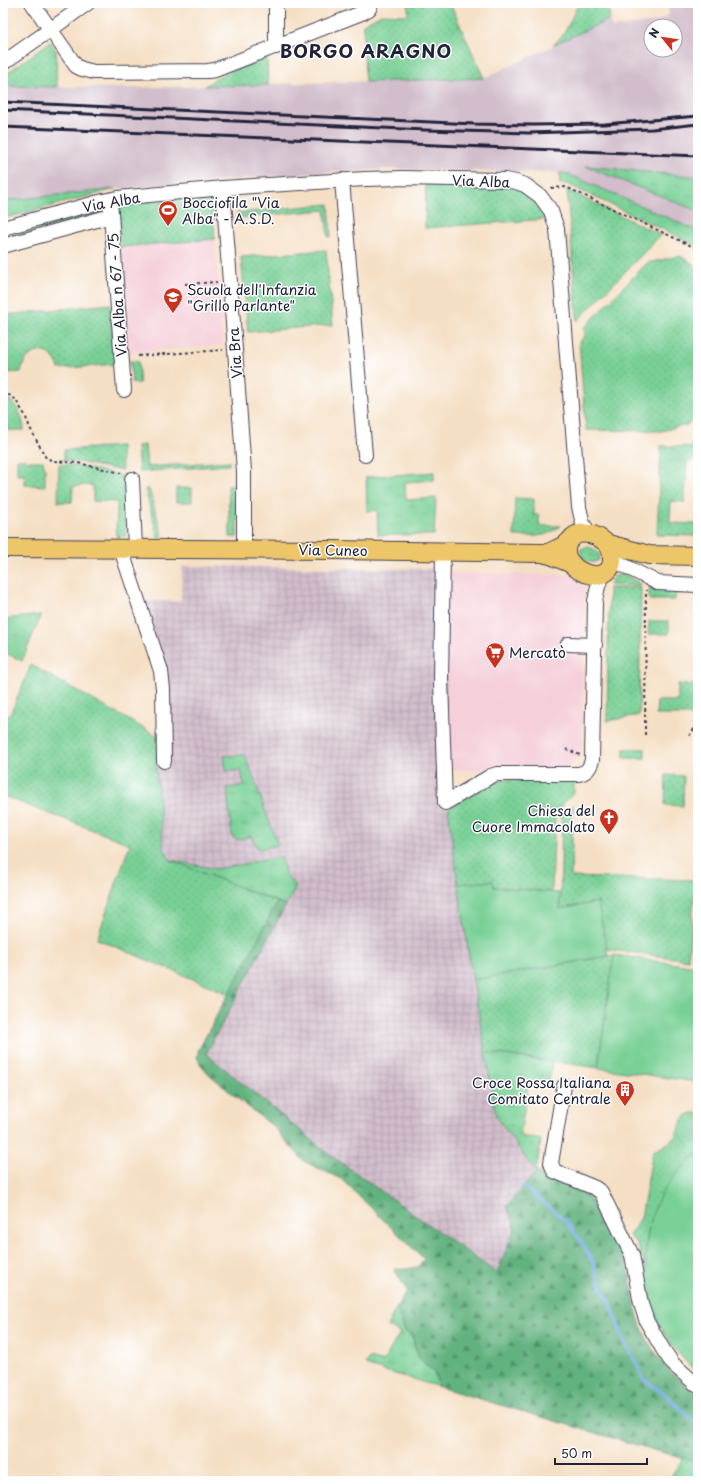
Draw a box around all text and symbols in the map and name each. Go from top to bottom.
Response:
north arrow [643,18,683,58]
text: N [644,24,664,41]
district label: BORGO ARAGNO [280,37,452,64]
street label: Via Alba [452,169,511,193]
street label: Via Alba [81,187,142,217]
place label: Bocciofila "Via Alba" - A.S.D. [182,192,280,229]
sports icon: Bocciofila "Via Alba" - A.S.D. [157,199,179,227]
street label: Via Alba n 67 - 75 [102,232,132,358]
place label: Scuola dell'Infanzia "Grillo Parlante" [187,279,317,316]
school or university icon: Scuola dell'Infanzia "Grillo Parlante" [162,286,184,314]
street label: Via Bra [223,326,247,379]
street label: Via Cuneo [298,539,368,561]
supermarket icon: Mercatò [484,641,506,669]
place label: Mercatò [509,642,566,663]
place label: Chiesa del Cuore Immacolato [472,800,595,837]
church icon: Chiesa del Cuore Immacolato [598,807,620,835]
place label: Croce Rossa Italiana Comitato Centrale [472,1072,612,1109]
building icon: Croce Rossa Italiana Comitato Centrale [614,1079,636,1107]
scale bar [555,1440,647,1466]
text: 50 m [561,1444,592,1462]

